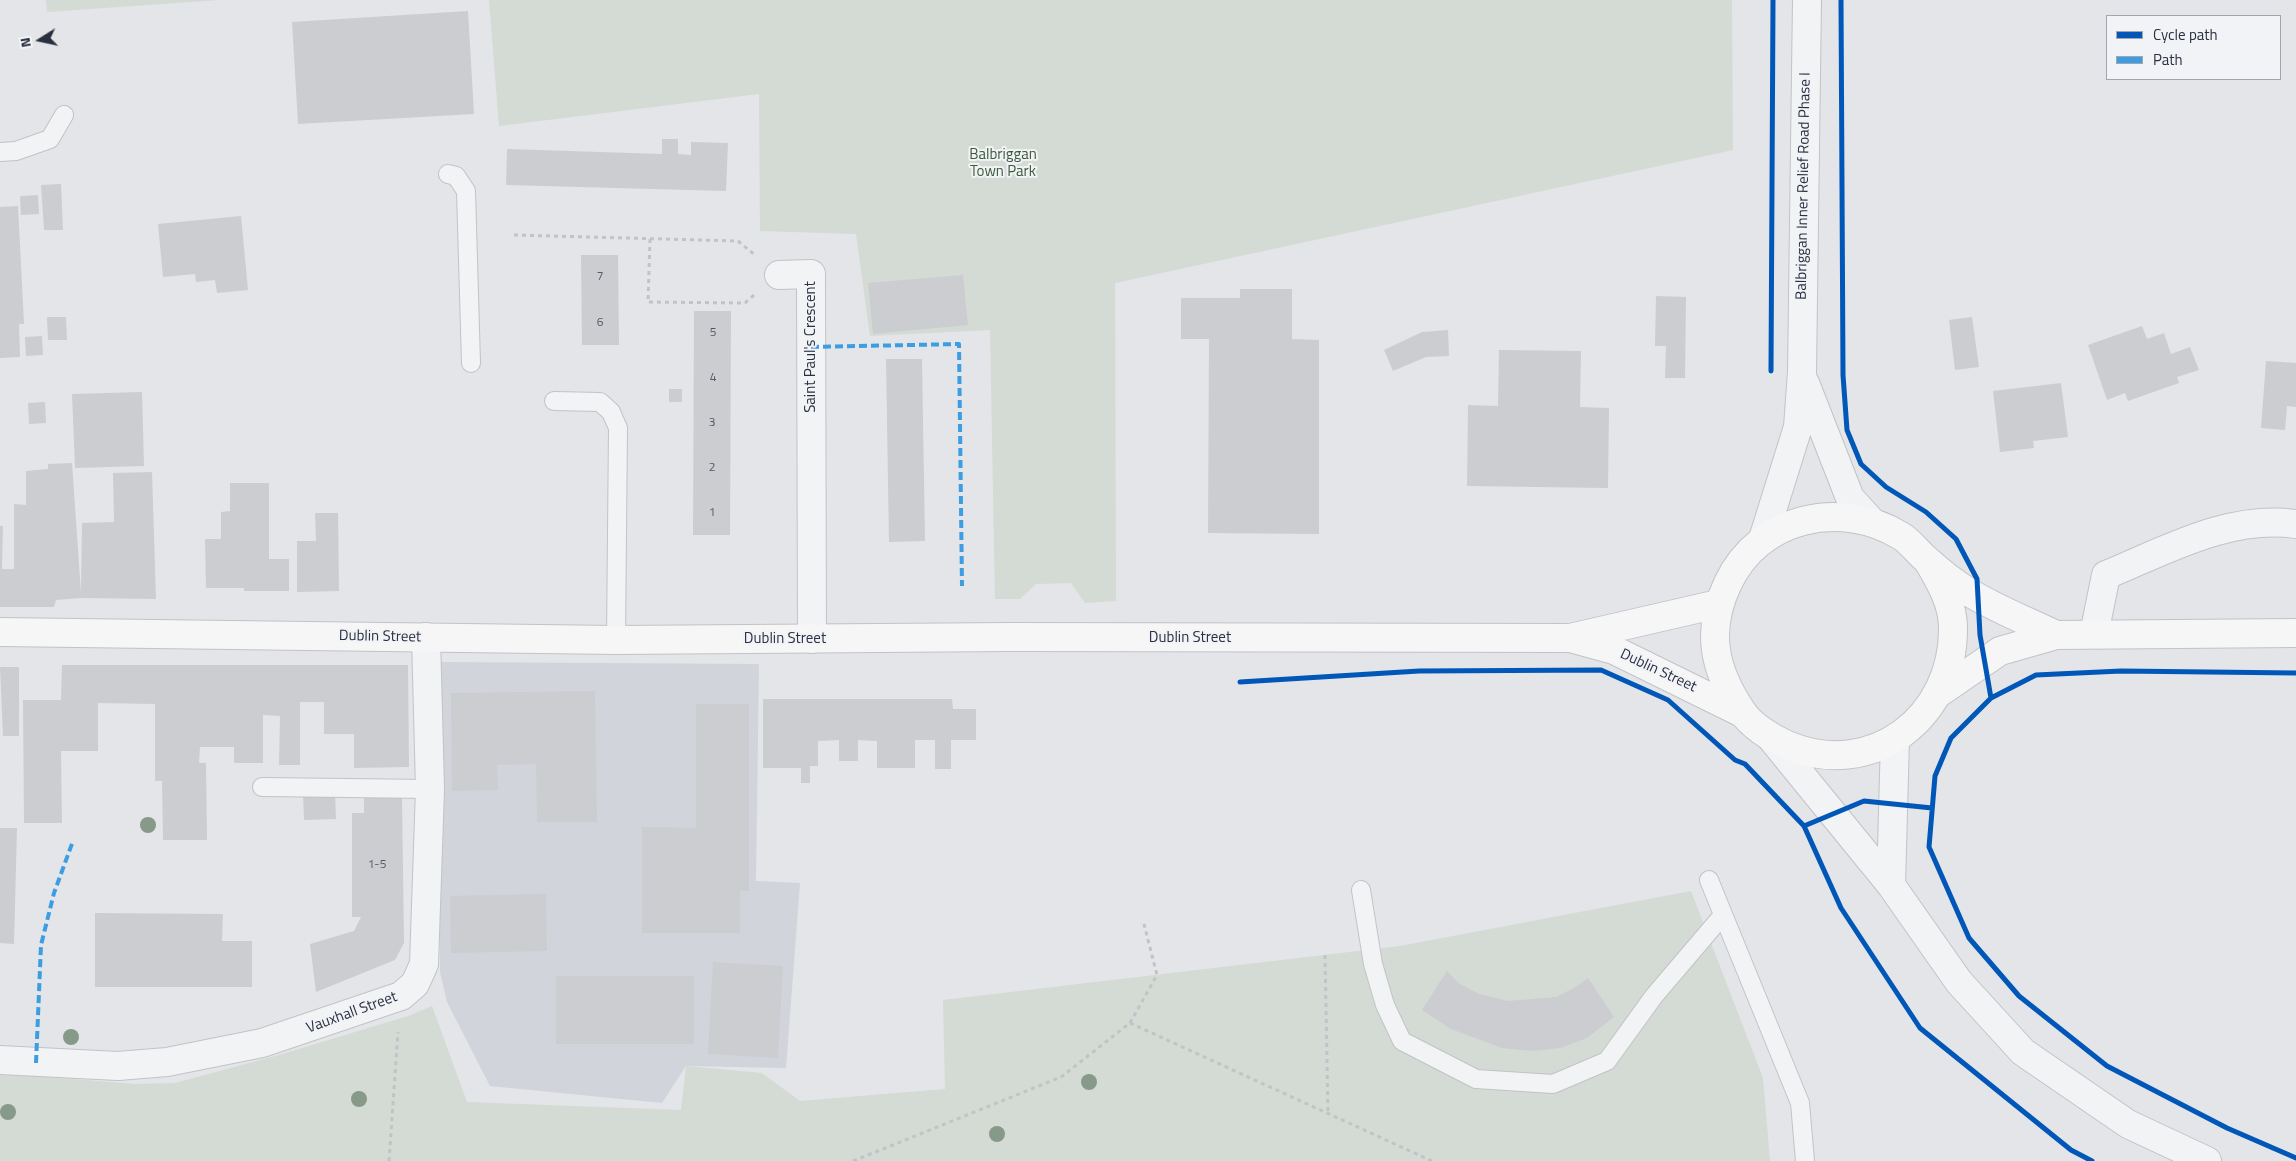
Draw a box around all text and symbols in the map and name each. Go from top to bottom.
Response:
north arrow [15,15,65,65]
legend [2106,15,2281,80]
text: Cycle path [2153,23,2218,46]
text: N [14,36,36,49]
text: Path [2153,48,2183,71]
street label: Balbriggan Inner Relief Road Phase I [1793,72,1815,300]
park label: Balbriggan Town Park [969,146,1037,181]
house number: 7 [597,270,603,284]
street label: Saint Paul's Crescent [802,281,820,413]
house number: 6 [597,316,603,330]
house number: 5 [710,326,716,340]
house number: 4 [710,371,716,385]
house number: 3 [709,416,715,430]
house number: 2 [709,461,715,475]
house number: 1 [709,506,715,520]
street label: Dublin Street [339,627,421,647]
street label: Dublin Street [1149,629,1231,647]
street label: Dublin Street [744,630,826,648]
street label: Dublin Street [1617,645,1699,697]
house number: 1-5 [368,858,386,872]
street label: Vauxhall Street [304,988,400,1038]

